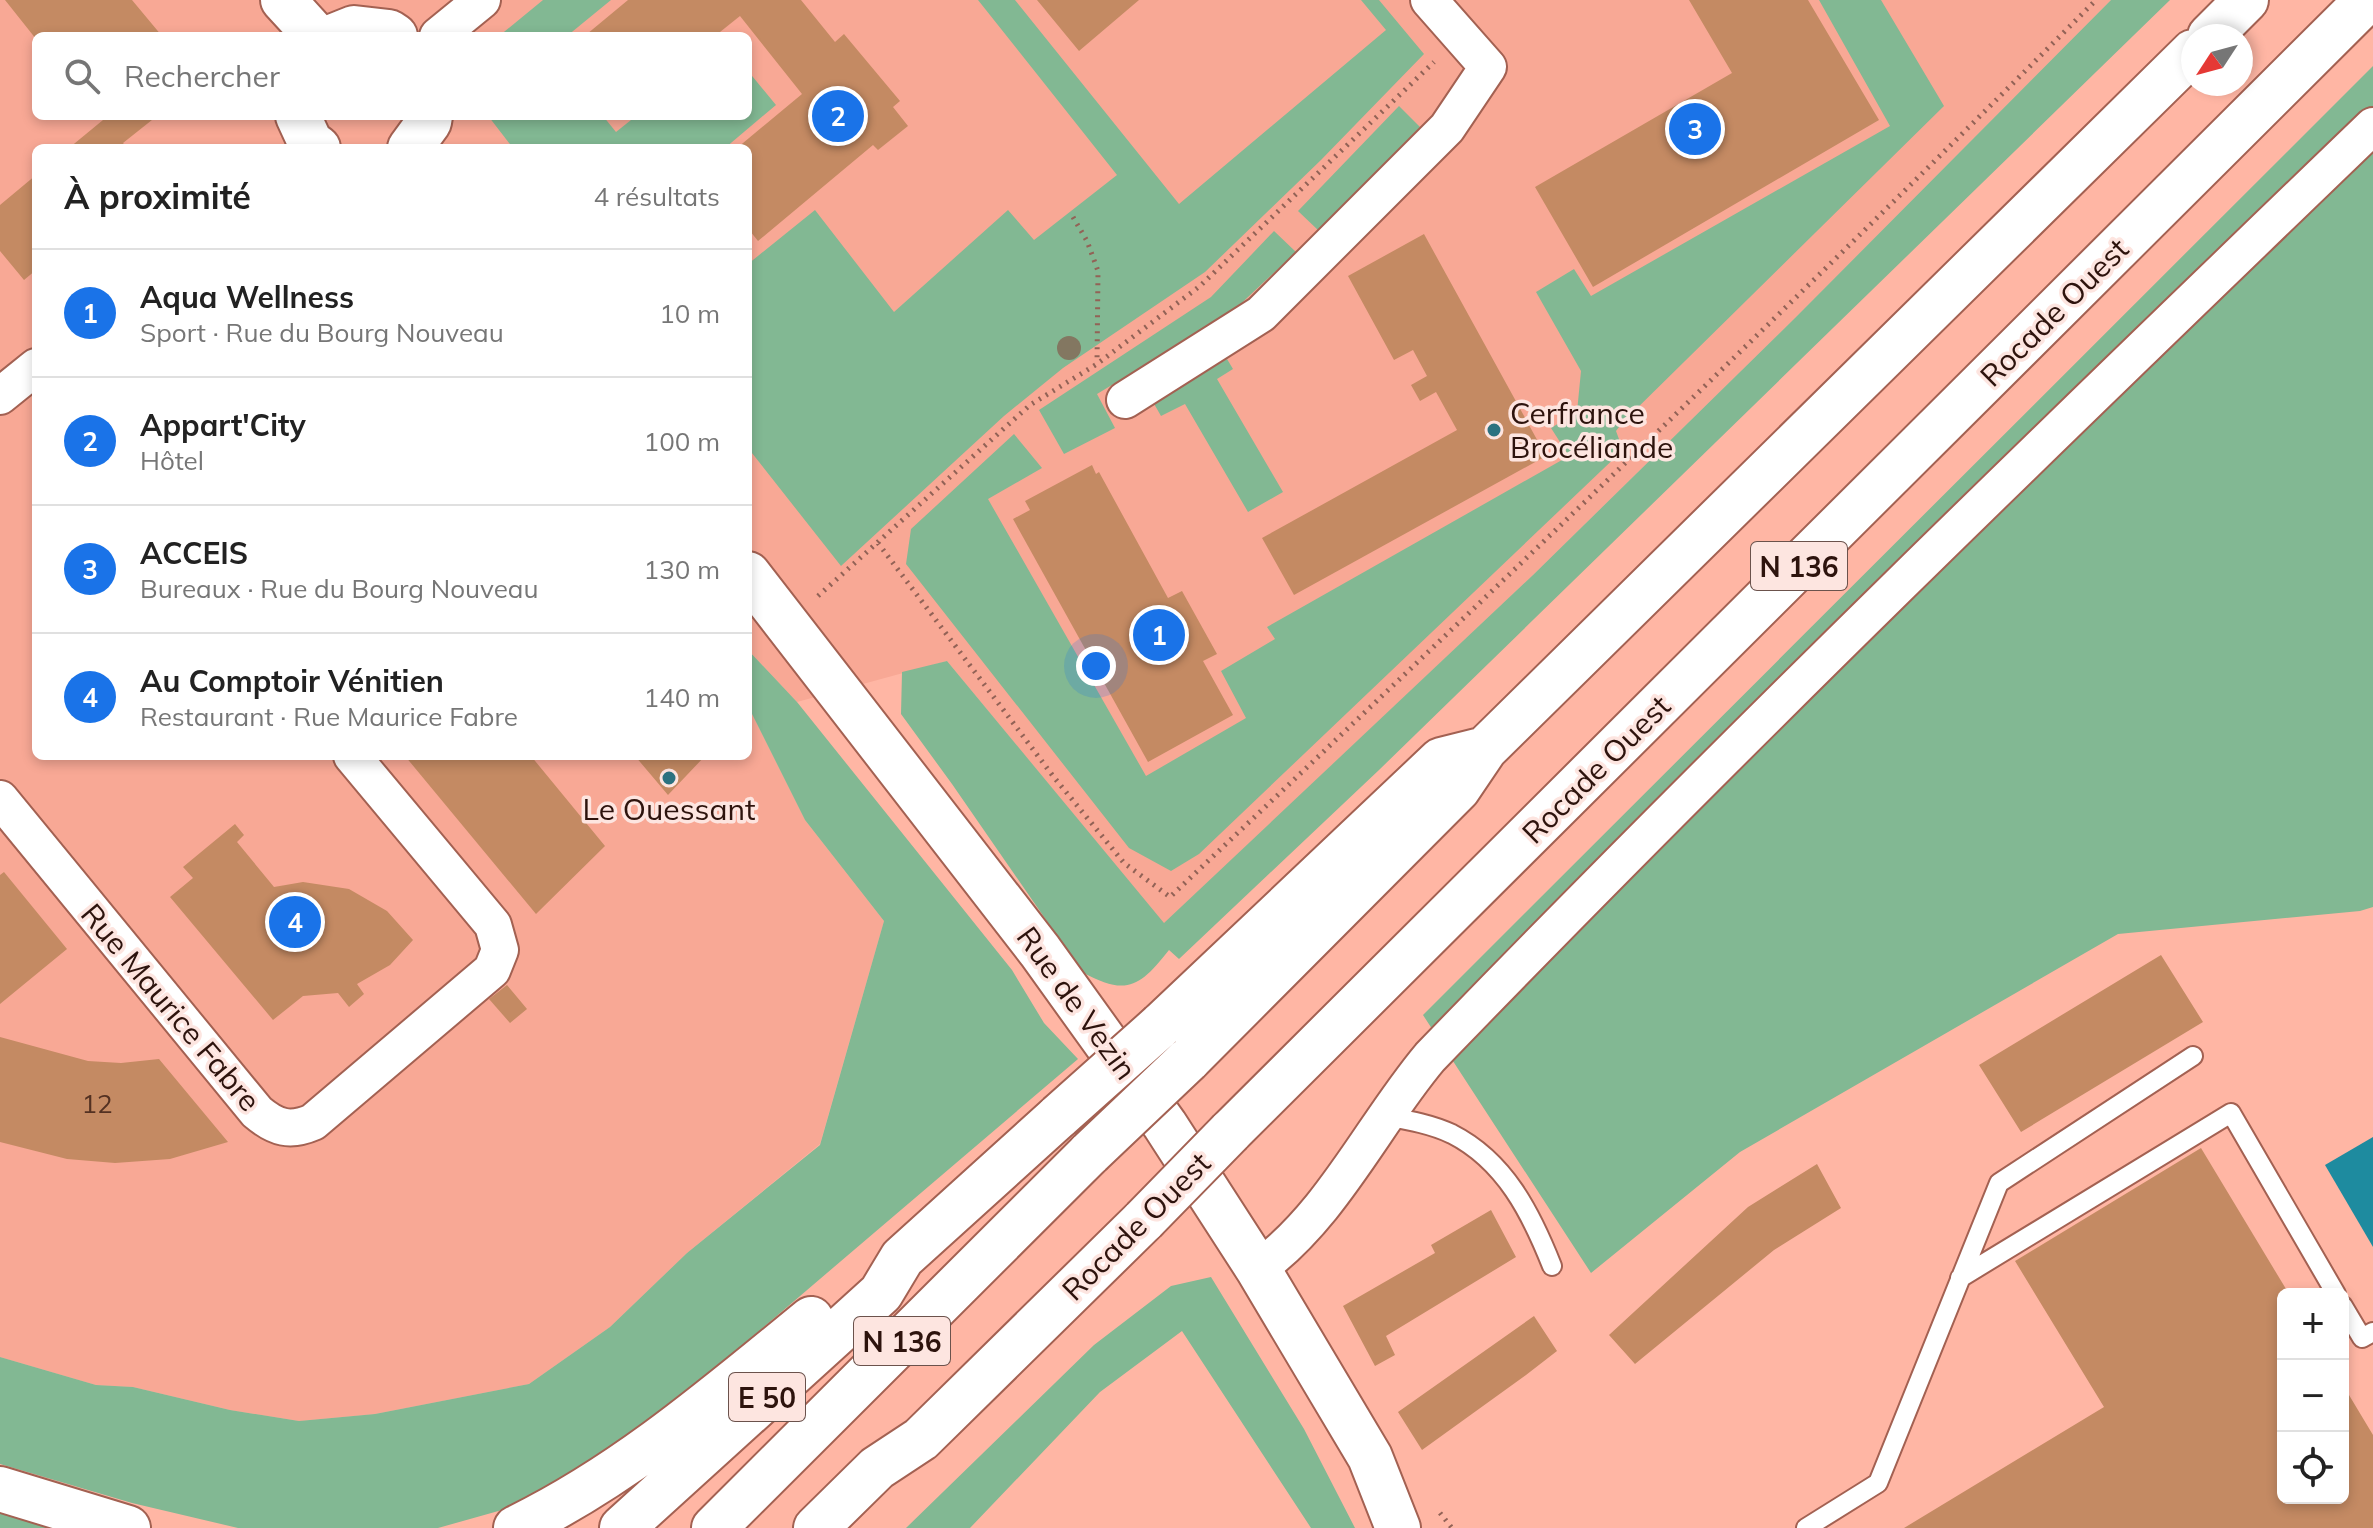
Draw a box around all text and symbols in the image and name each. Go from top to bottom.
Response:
north arrow [2181,24,2253,96]
search box [32,32,752,120]
icon: search [60,54,104,98]
text: Rechercher [124,57,280,95]
pin: 2 [812,86,864,146]
pin: 3 [1669,99,1721,159]
text: À proximité [64,175,251,218]
text: 4 résultats [593,180,720,213]
street label: Rocade Ouest [1972,230,2136,394]
text: Aqua Wellness [140,278,354,316]
text: 1 [82,297,98,330]
text: 10 m [659,297,720,330]
text: Sport · Rue du Bourg Nouveau [140,316,504,349]
place label: Cerfrance Brocéliande [1510,394,1673,466]
text: Appart'City [140,406,306,444]
marker: Cerfrance Brocéliande [1485,421,1503,439]
text: 2 [82,425,98,458]
text: 100 m [644,425,720,458]
text: Hôtel [140,444,204,477]
text: ACCEIS [140,534,248,572]
road number: N 136 [1751,542,1847,590]
text: 3 [82,553,98,586]
text: 130 m [644,553,720,586]
text: Bureaux · Rue du Bourg Nouveau [140,572,538,605]
pin: 1 [1133,605,1185,665]
your location [1076,646,1116,686]
text: Au Comptoir Vénitien [140,662,444,700]
text: 4 [82,681,98,714]
text: 140 m [644,681,720,714]
street label: Rocade Ouest [1514,687,1678,851]
text: Restaurant · Rue Maurice Fabre [140,700,518,733]
marker: Le Ouessant [660,769,678,787]
place label: Le Ouessant [583,790,755,828]
pin: 4 [269,892,321,952]
street label: Rue Maurice Fabre [73,895,269,1119]
street label: Rue de Vezin [1009,919,1145,1087]
house number: 12 [81,1087,113,1120]
street label: Rocade Ouest [1054,1144,1218,1308]
map controls [2277,1288,2349,1504]
button: + [2277,1288,2349,1360]
road number: N 136 [854,1317,950,1365]
button: − [2277,1360,2349,1432]
road number: E 50 [729,1373,805,1421]
button: locate [2277,1432,2349,1504]

